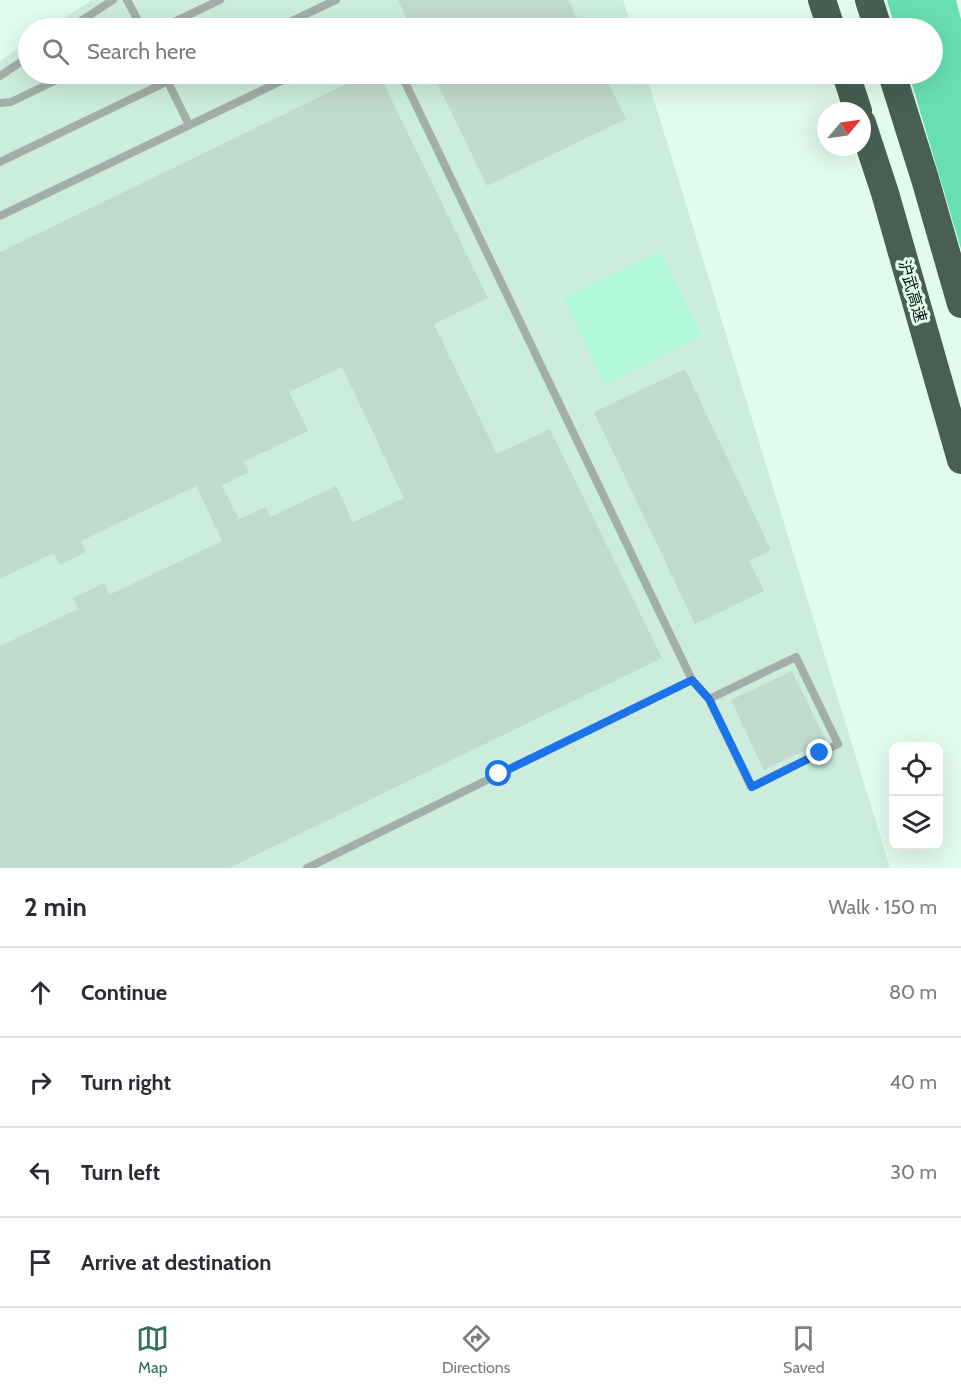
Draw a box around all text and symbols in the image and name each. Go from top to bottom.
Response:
search box [18,18,943,84]
icon: search [39,35,72,68]
text: Search here [87,38,196,65]
north arrow [817,102,871,156]
street label: 沪武高速 [895,258,930,325]
route end [806,739,832,765]
map controls [889,742,943,850]
button: locate [889,742,943,796]
route start [485,760,511,786]
button: layers [889,796,943,850]
text: 2 min [24,891,87,923]
text: Walk · 150 m [829,895,937,919]
icon: ahead [24,976,57,1009]
text: Continue [81,979,167,1006]
text: 80 m [889,980,937,1004]
icon: right [24,1066,57,1099]
text: Turn right [81,1069,171,1096]
text: 40 m [889,1070,937,1094]
icon: left [24,1156,57,1189]
text: Turn left [81,1159,160,1186]
text: 30 m [890,1160,937,1184]
icon: arrive [24,1246,57,1279]
text: Arrive at destination [81,1249,271,1276]
tab: Map [136,1322,169,1377]
tab: Directions [442,1322,510,1377]
tab: Saved [783,1322,825,1377]

